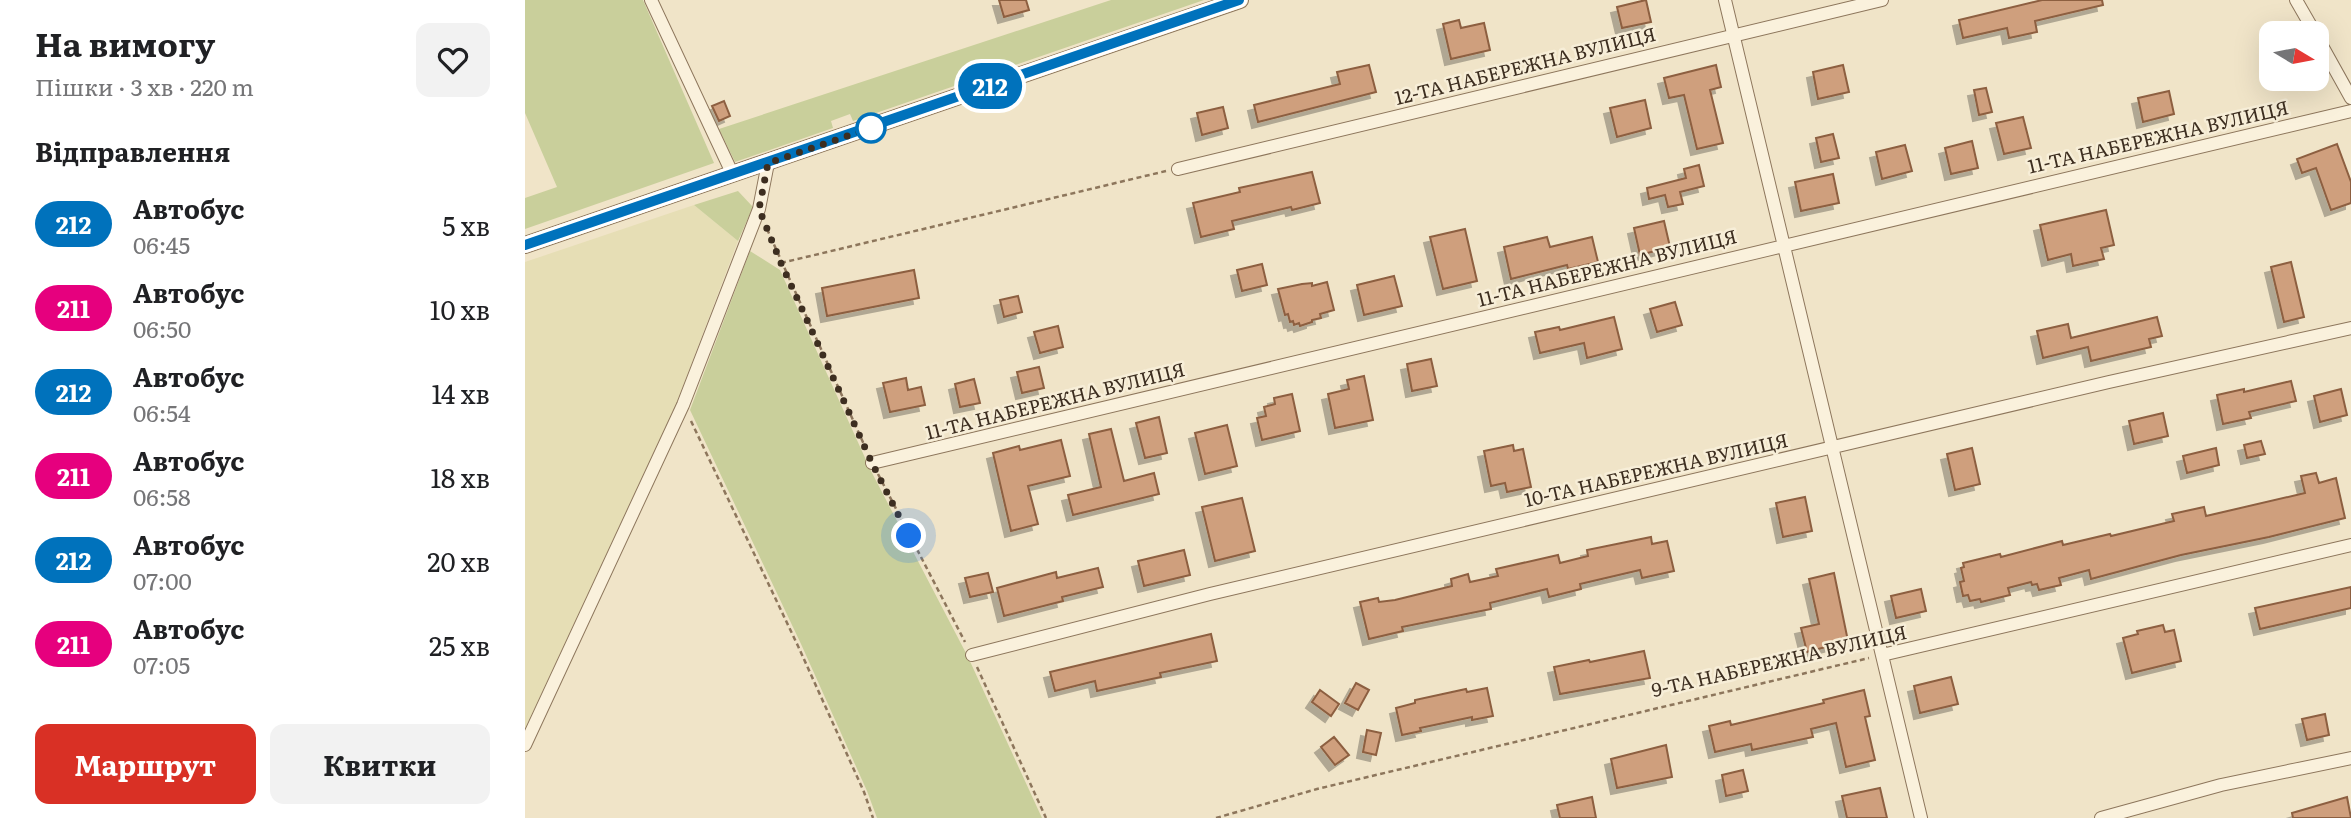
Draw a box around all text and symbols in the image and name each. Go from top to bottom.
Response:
text: На вимогу [35,18,215,67]
street label: 12-ТА НАБЕРЕЖНА ВУЛИЦЯ [1391,19,1659,111]
north arrow [2259,21,2329,91]
map controls [2259,21,2329,91]
button: heart [416,23,490,97]
line badge: 212 [950,63,1030,109]
text: 212 [972,68,1008,103]
text: Пішки · 3 хв · 220 m [35,69,254,103]
street label: 11-ТА НАБЕРЕЖНА ВУЛИЦЯ [2025,92,2291,180]
unlabelled marker [856,113,886,143]
text: Відправлення [35,131,230,170]
text: Автобус [133,188,244,227]
text: 5 хв [442,205,490,244]
text: 212 [56,206,91,241]
street label: 11-ТА НАБЕРЕЖНА ВУЛИЦЯ [1474,221,1740,313]
text: 06:45 [133,227,190,261]
text: Автобус [133,272,244,311]
text: 10 хв [430,289,490,328]
text: 211 [57,290,90,325]
text: 06:50 [133,311,191,345]
street label: 11-ТА НАБЕРЕЖНА ВУЛИЦЯ [922,354,1188,446]
text: Автобус [133,356,244,395]
text: 14 хв [432,373,490,412]
text: 212 [56,374,91,409]
text: 06:54 [133,395,191,429]
street label: 10-ТА НАБЕРЕЖНА ВУЛИЦЯ [1521,425,1791,513]
text: Автобус [133,440,244,479]
text: 18 хв [431,457,490,496]
text: 211 [57,458,90,493]
text: 06:58 [133,479,191,513]
your location [891,518,926,553]
text: Автобус [133,524,244,563]
text: 20 хв [427,541,490,580]
text: 212 [56,542,91,577]
text: 07:00 [133,563,192,597]
text: Автобус [133,608,244,647]
street label: 9-ТА НАБЕРЕЖНА ВУЛИЦЯ [1649,617,1909,703]
text: 25 хв [429,625,490,664]
text: 211 [57,626,90,661]
text: 07:05 [133,647,190,681]
button: Маршрут [35,724,256,804]
button: Квитки [270,724,490,804]

